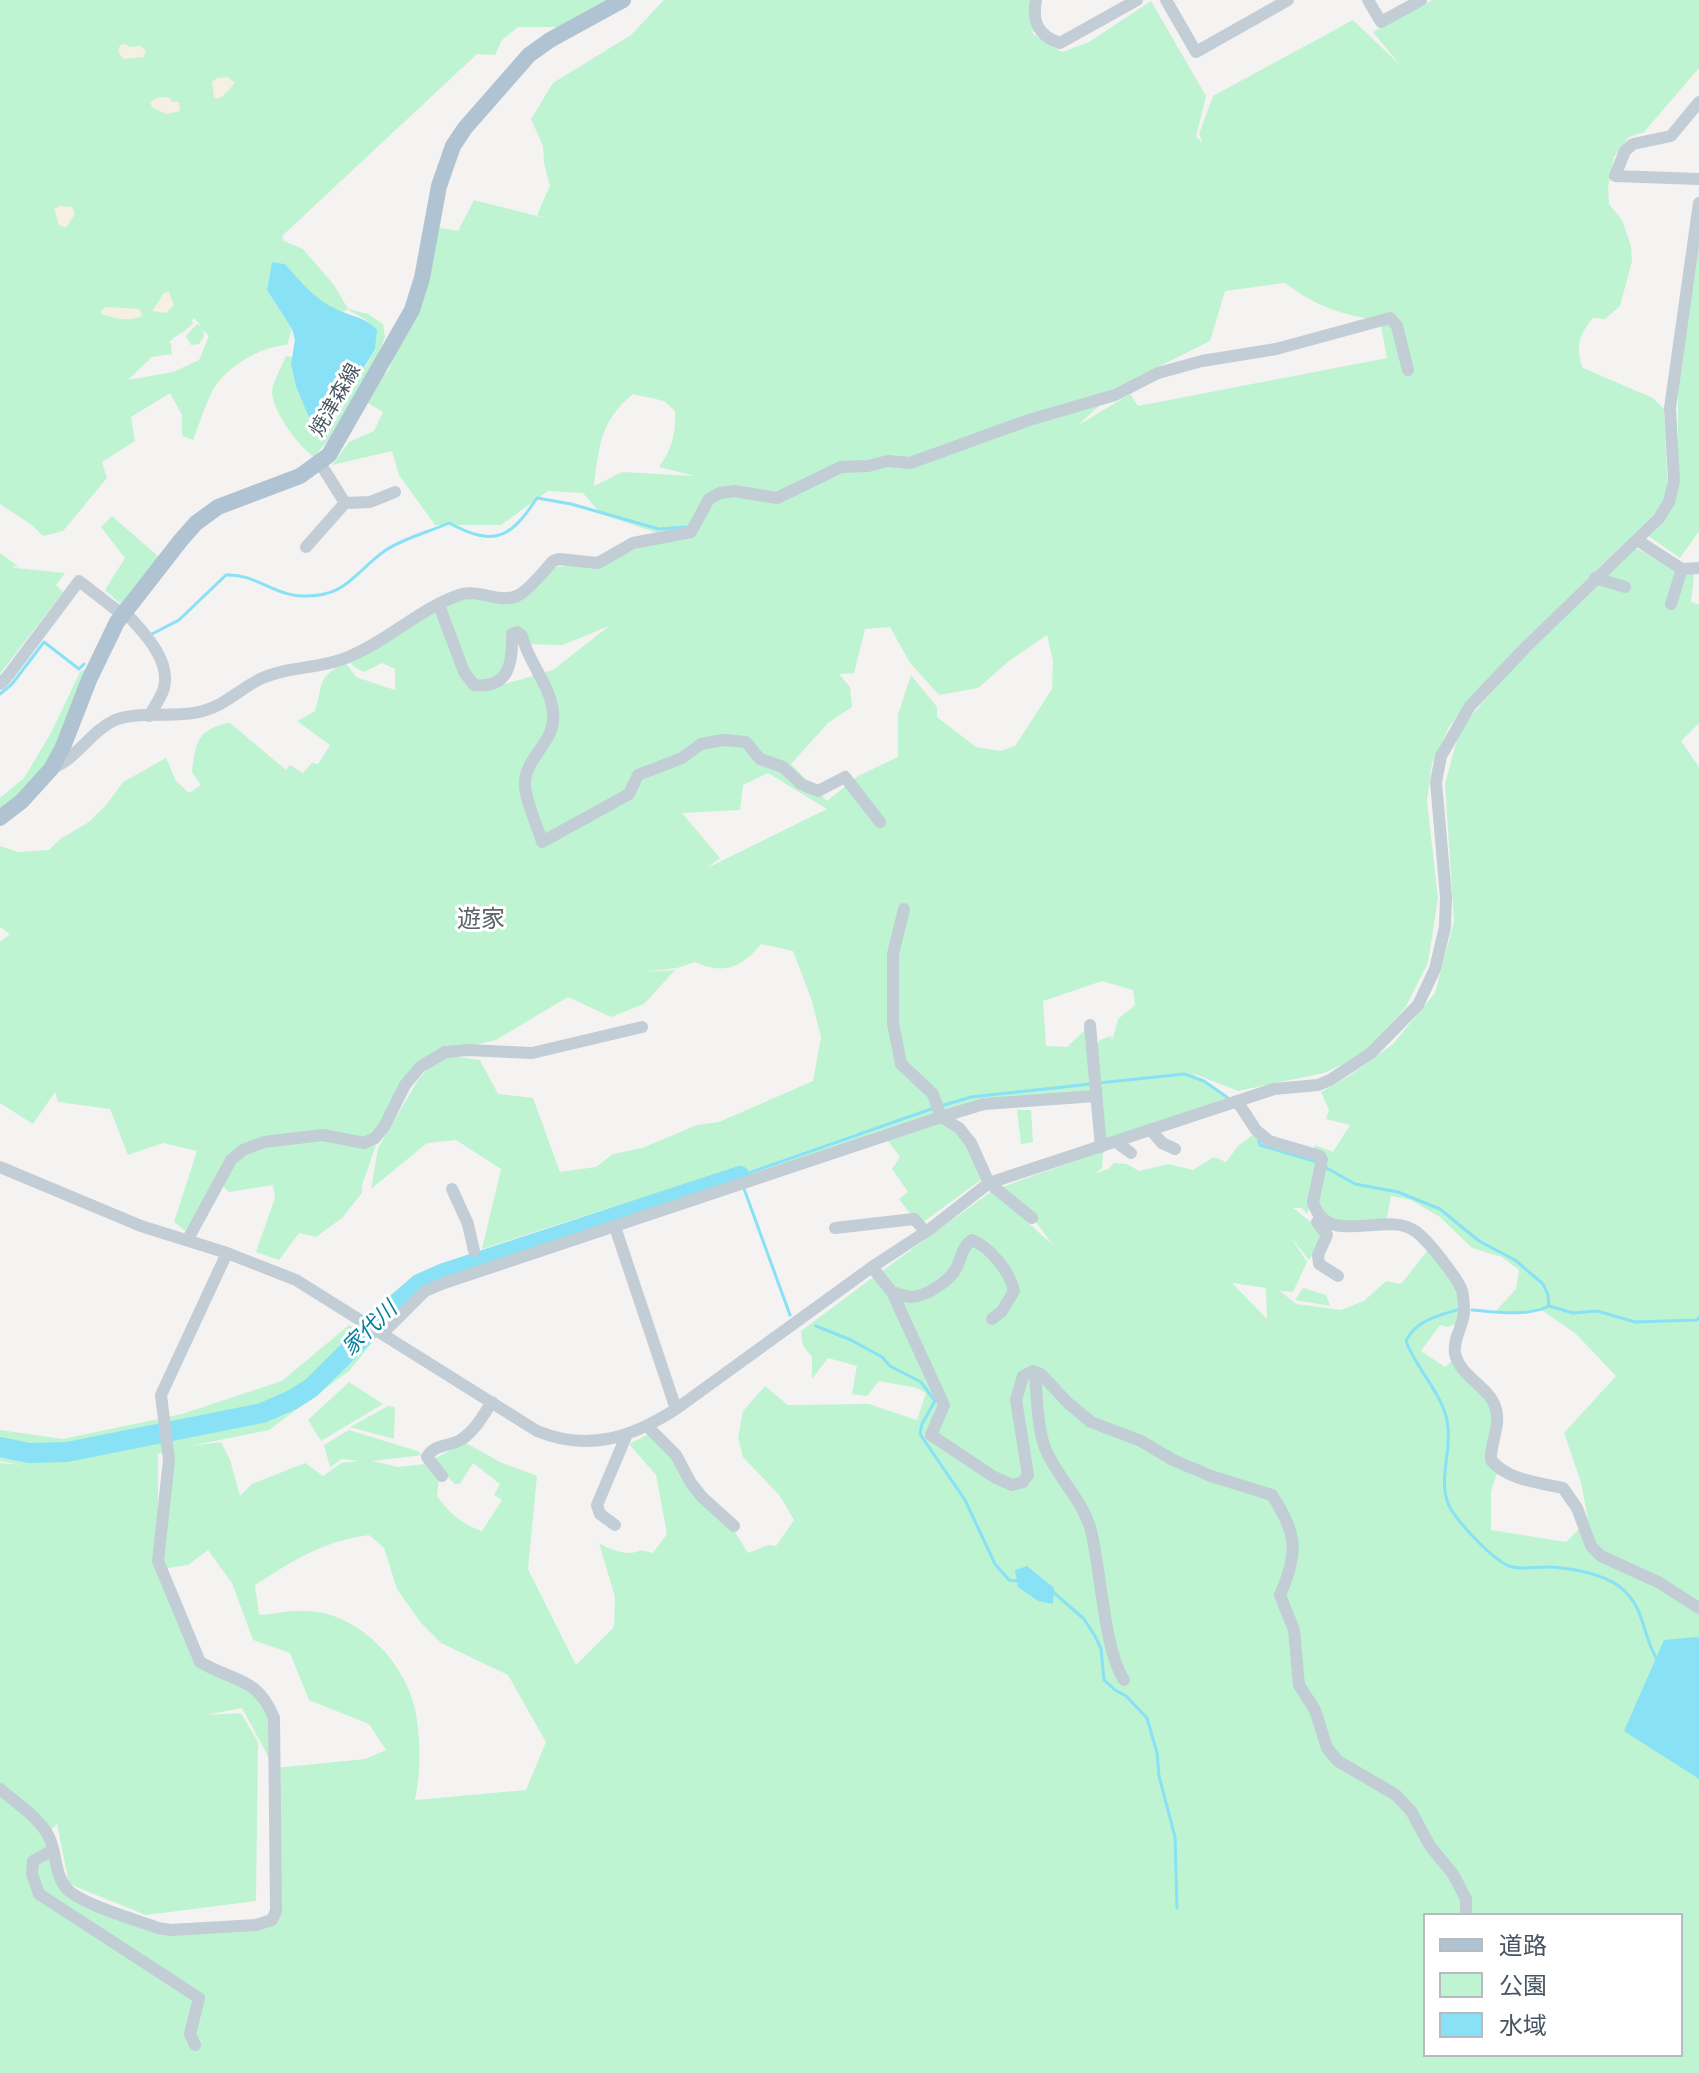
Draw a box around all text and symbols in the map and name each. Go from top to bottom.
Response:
street label: 焼津森線 [307,360,367,442]
district label: 遊家 [457,908,505,936]
water label: 家代川 [338,1298,404,1362]
legend [1423,1913,1683,2057]
text: 道路 [1499,1929,1547,1964]
text: 公園 [1499,1969,1547,2004]
text: 水域 [1499,2009,1547,2044]

